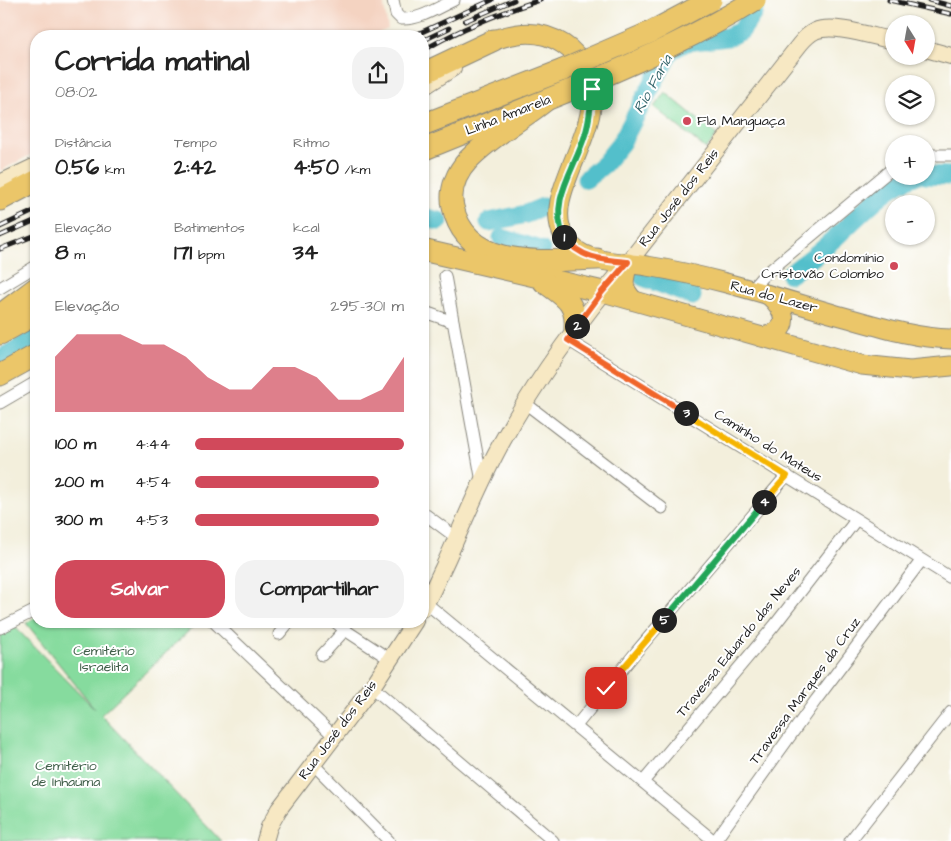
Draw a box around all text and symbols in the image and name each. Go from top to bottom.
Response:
north arrow [885,15,935,65]
map controls [885,15,935,245]
text: Corrida matinal [55,42,250,81]
button: share [352,47,404,99]
water label: Rio Faria [628,50,678,117]
pin [571,68,613,110]
icon: arrive [578,75,606,103]
button: layers [885,75,935,125]
text: 08:02 [55,81,97,103]
street label: Linha Amarela [462,90,554,140]
place label: Fla Manguaça [697,111,785,131]
marker: Fla Manguaça [681,115,693,127]
text: Distância [55,133,111,153]
text: Tempo [174,133,217,153]
text: Ritmo [293,133,330,153]
button: + [885,135,935,185]
street label: Rua José dos Reis [634,145,724,251]
text: 0.56 [55,153,99,182]
text: 2:42 [174,153,216,182]
text: 4:50 [293,153,339,182]
text: km [99,160,124,180]
text: /km [339,160,370,180]
button: − [885,195,935,245]
text: Elevação [55,218,111,238]
text: Batimentos [174,218,245,238]
text: kcal [293,218,320,238]
pin: 1 [552,224,576,250]
text: 1 [564,227,565,247]
text: 8 [55,238,69,267]
text: 171 [174,238,192,267]
text: 34 [293,238,318,267]
text: m [69,245,85,265]
text: bpm [192,245,224,265]
place label: Condomínio Cristovão Colombo [761,248,884,284]
marker: Condomínio Cristovão Colombo [888,260,900,272]
street label: Rua do Lazer [728,276,820,318]
text: Elevação [55,295,119,317]
text: 295–301 m [330,295,404,317]
pin: 2 [564,314,590,338]
text: 2 [573,316,582,336]
pin: 3 [674,400,698,426]
text: 3 [683,403,690,423]
street label: Caminho do Mateus [710,405,826,487]
text: 100 m [55,433,96,455]
text: 4:44 [135,433,170,455]
text: 200 m [55,471,103,493]
text: 4:54 [135,471,171,493]
pin: 4 [752,490,776,514]
text: 4 [760,492,769,512]
text: 300 m [55,509,102,531]
text: 4:53 [135,509,168,531]
button: Salvar [55,560,225,618]
button: Compartilhar [235,560,404,618]
street label: Travessa Eduardo das Neves [672,562,806,722]
pin: 5 [652,608,676,632]
text: 5 [660,610,669,630]
street label: Travessa Marques da Cruz [745,613,865,769]
park label: Cemitério Israelita [73,641,135,677]
pin [585,667,627,709]
icon: check [592,674,620,702]
street label: Rua José dos Reis [294,676,382,784]
park label: Cemitério de Inhaúma [32,756,100,792]

